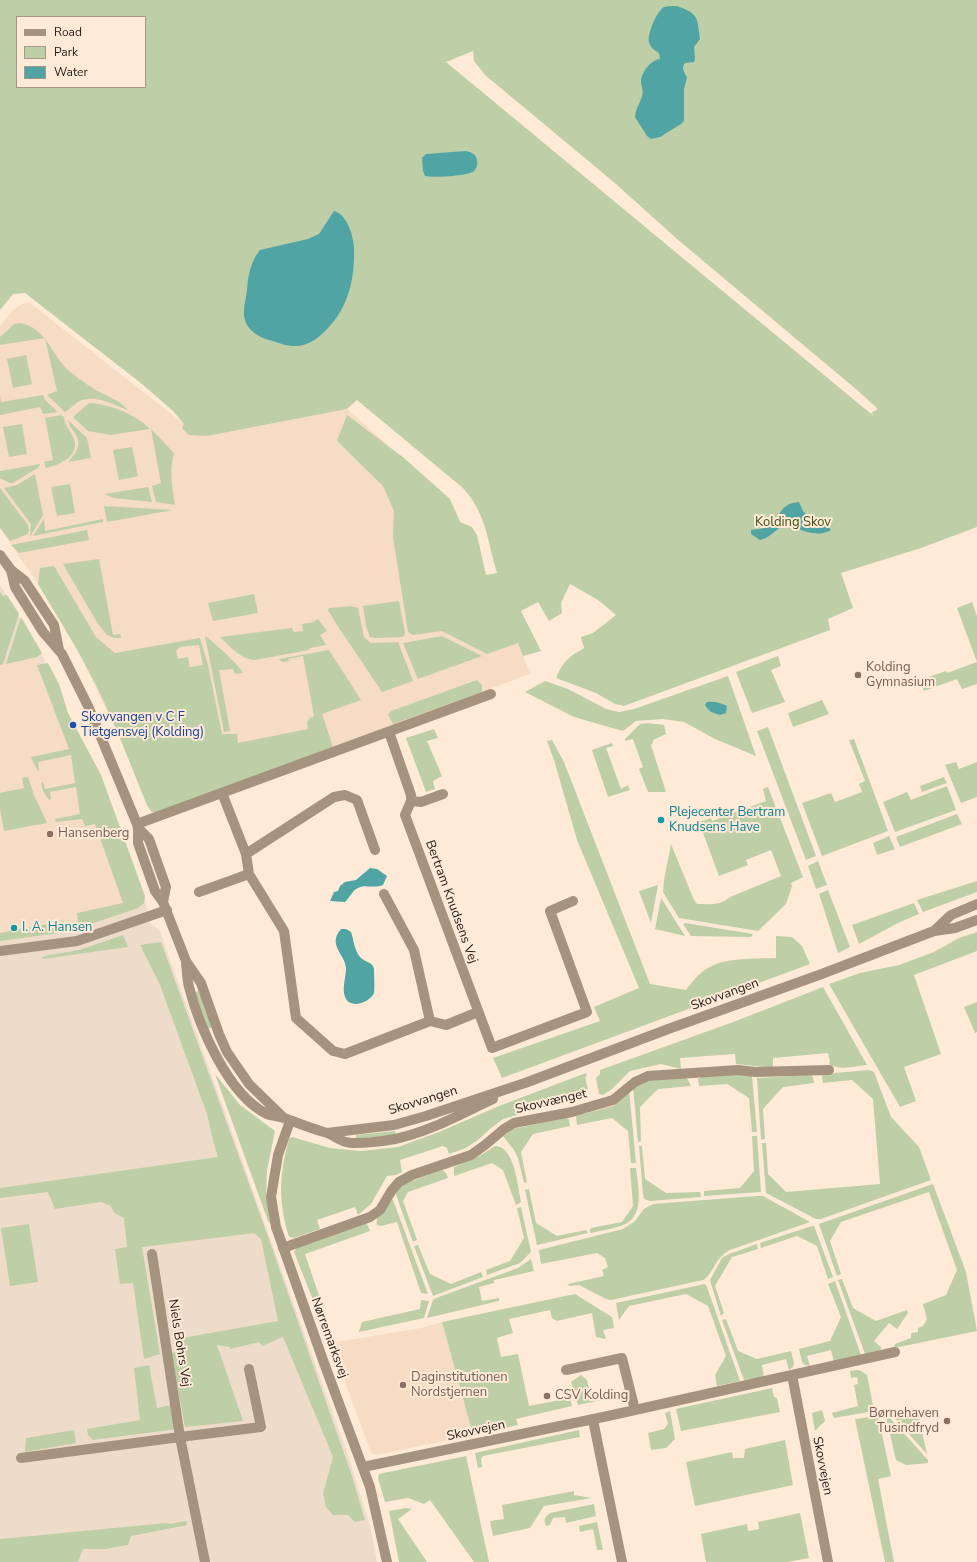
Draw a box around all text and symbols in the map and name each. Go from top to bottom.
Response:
legend [16,16,146,88]
text: Road [54,24,82,40]
text: Park [54,44,78,60]
text: Water [54,64,88,80]
park label: Kolding Skov [755,515,831,531]
place label: Kolding Gymnasium [866,660,935,691]
marker: Kolding Gymnasium [853,670,863,680]
place label: Skovvangen v C F Tietgensvej (Kolding) [81,710,204,741]
marker: Skovvangen v C F Tietgensvej (Kolding) [68,720,78,730]
place label: Plejecenter Bertram Knudsens Have [669,805,785,836]
marker: Plejecenter Bertram Knudsens Have [656,815,666,825]
place label: Hansenberg [58,826,129,842]
marker: Hansenberg [45,829,55,839]
street label: Bertram Knudsens Vej [421,838,481,966]
place label: I. A. Hansen [22,920,92,936]
marker: I. A. Hansen [9,923,19,933]
street label: Skovvangen [689,976,761,1014]
street label: Skovvangen [387,1083,459,1119]
street label: Skovvænget [514,1086,588,1118]
street label: Nørremarksvej [307,1296,351,1380]
street label: Niels Bohrs Vej [164,1298,194,1388]
place label: Daginstitutionen Nordstjernen [411,1370,508,1401]
marker: Daginstitutionen Nordstjernen [398,1380,408,1390]
place label: CSV Kolding [555,1388,628,1404]
marker: CSV Kolding [542,1391,552,1401]
place label: Børnehaven Tusindfryd [869,1406,939,1437]
marker: Børnehaven Tusindfryd [942,1416,952,1426]
street label: Skovvejen [445,1417,507,1445]
street label: Skovvejen [809,1435,835,1497]

